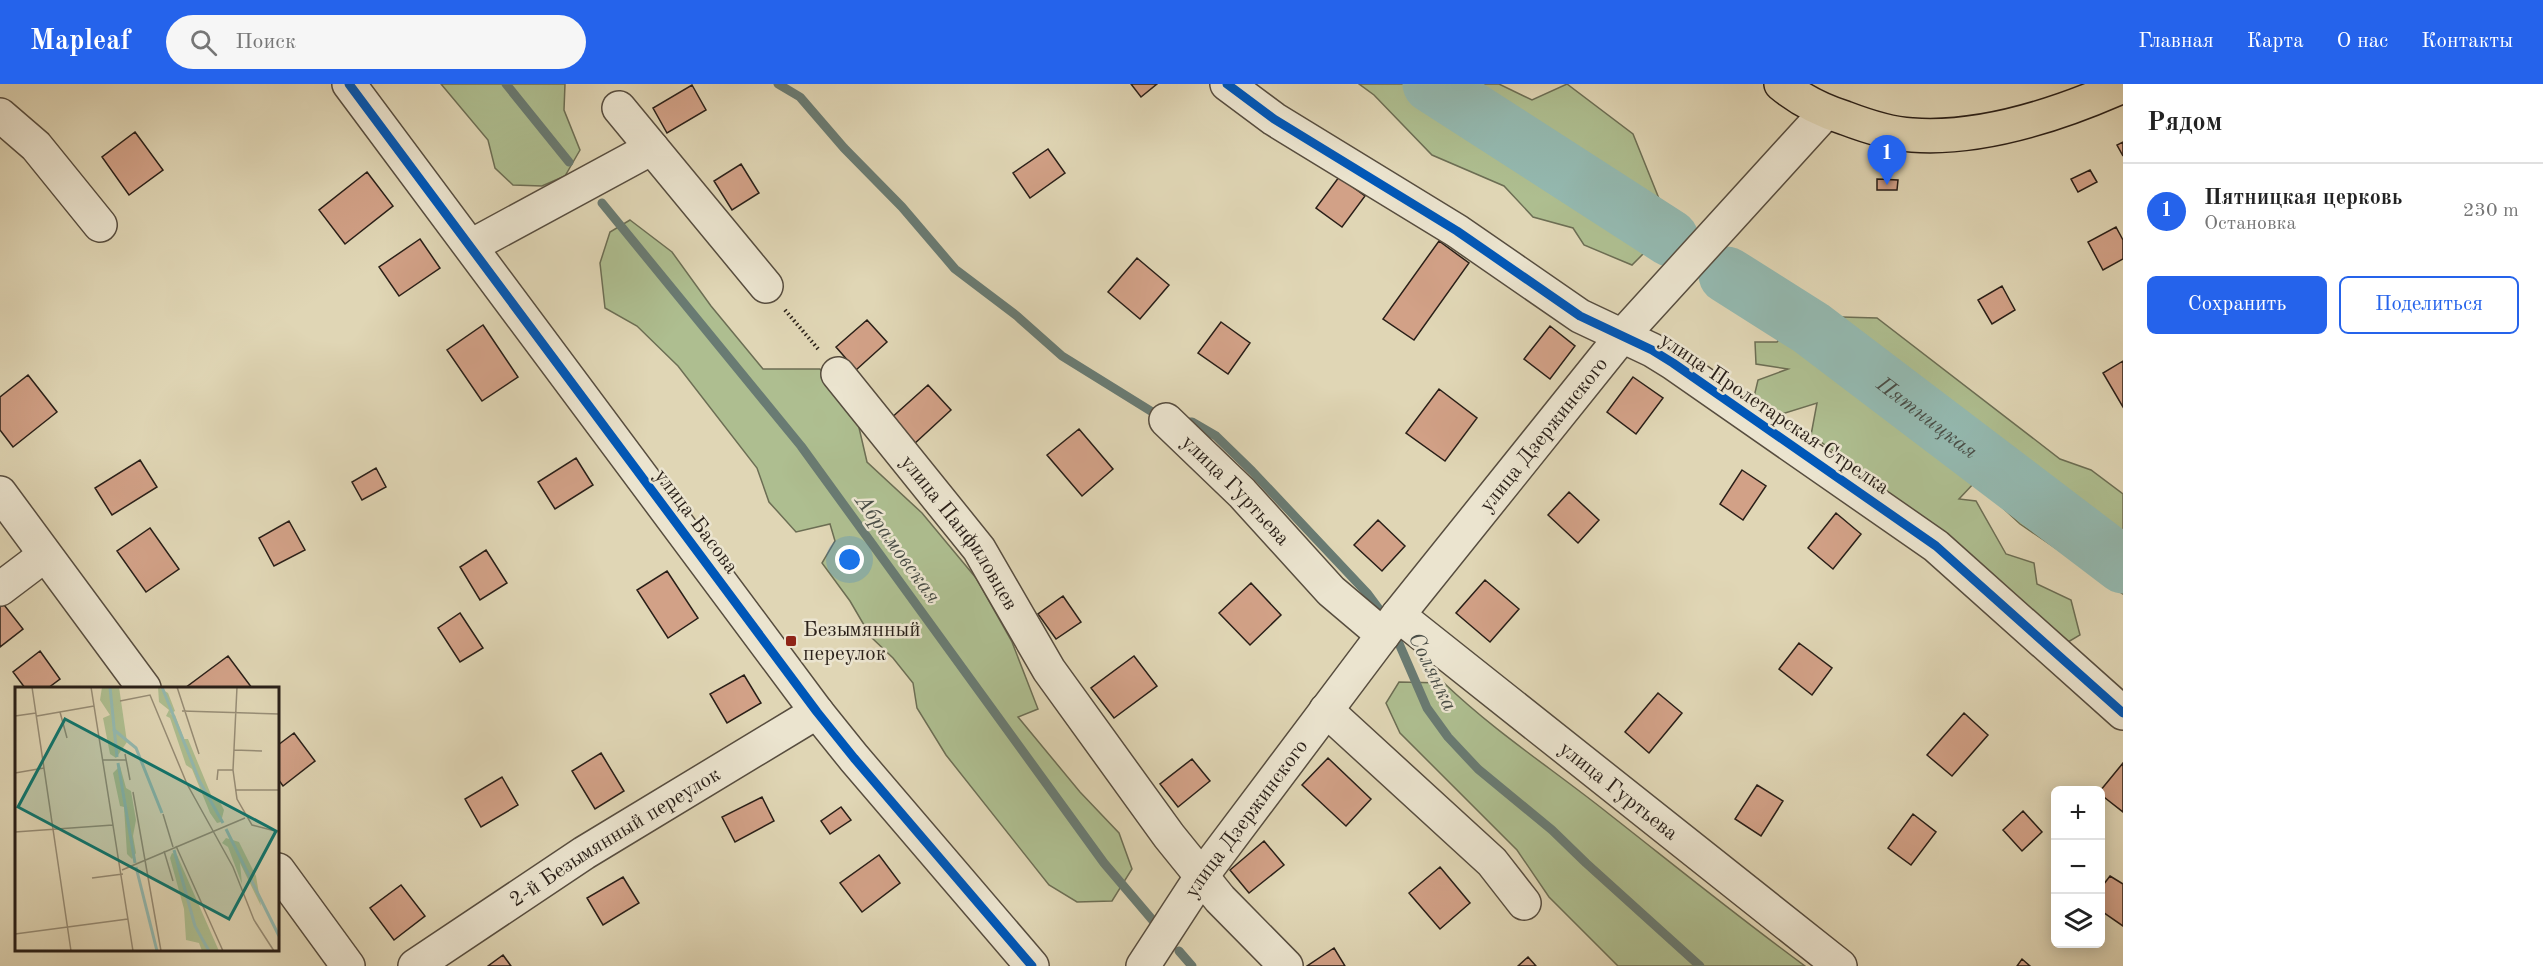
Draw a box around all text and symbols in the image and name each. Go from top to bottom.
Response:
search box [166,15,586,69]
icon: search [187,26,220,59]
text: Mapleaf [30,28,130,56]
text: Поиск [235,31,296,53]
text: Главная [2138,31,2214,52]
text: Карта [2247,31,2304,52]
text: О нас [2337,31,2388,52]
text: Контакты [2421,31,2513,52]
text: Рядом [2147,110,2222,136]
pin: 1 [1868,135,1906,185]
text: Пятницкая церковь [2204,187,2402,209]
text: 1 [2161,201,2172,221]
text: 230 m [2463,201,2519,221]
text: Остановка [2204,214,2296,234]
button: Сохранить [2147,276,2327,334]
button: Поделиться [2339,276,2519,334]
street label: улица Пролетарская Стрелка [1656,330,1893,499]
street label: улица Дзержинского [1476,354,1613,516]
water label: Пятницкая [1871,373,1981,464]
street label: улица Гуртьева [1177,432,1293,550]
street label: улица Панфиловцев [896,452,1021,614]
street label: улица Басова [650,466,742,578]
water label: Абрамовская [850,490,944,608]
your location [835,545,864,574]
place label: Безымянный переулок [803,620,921,665]
water label: Солянка [1404,629,1461,715]
marker: Безымянный переулок [784,634,798,648]
inset map [15,687,279,951]
street label: улица Дзержинского [1181,736,1312,902]
street label: улица Гуртьева [1555,738,1681,845]
street label: 2-й Безымянный переулок [506,764,725,912]
map controls [2051,786,2105,948]
button: + [2051,786,2105,840]
button: − [2051,840,2105,894]
button: layers [2051,894,2105,948]

